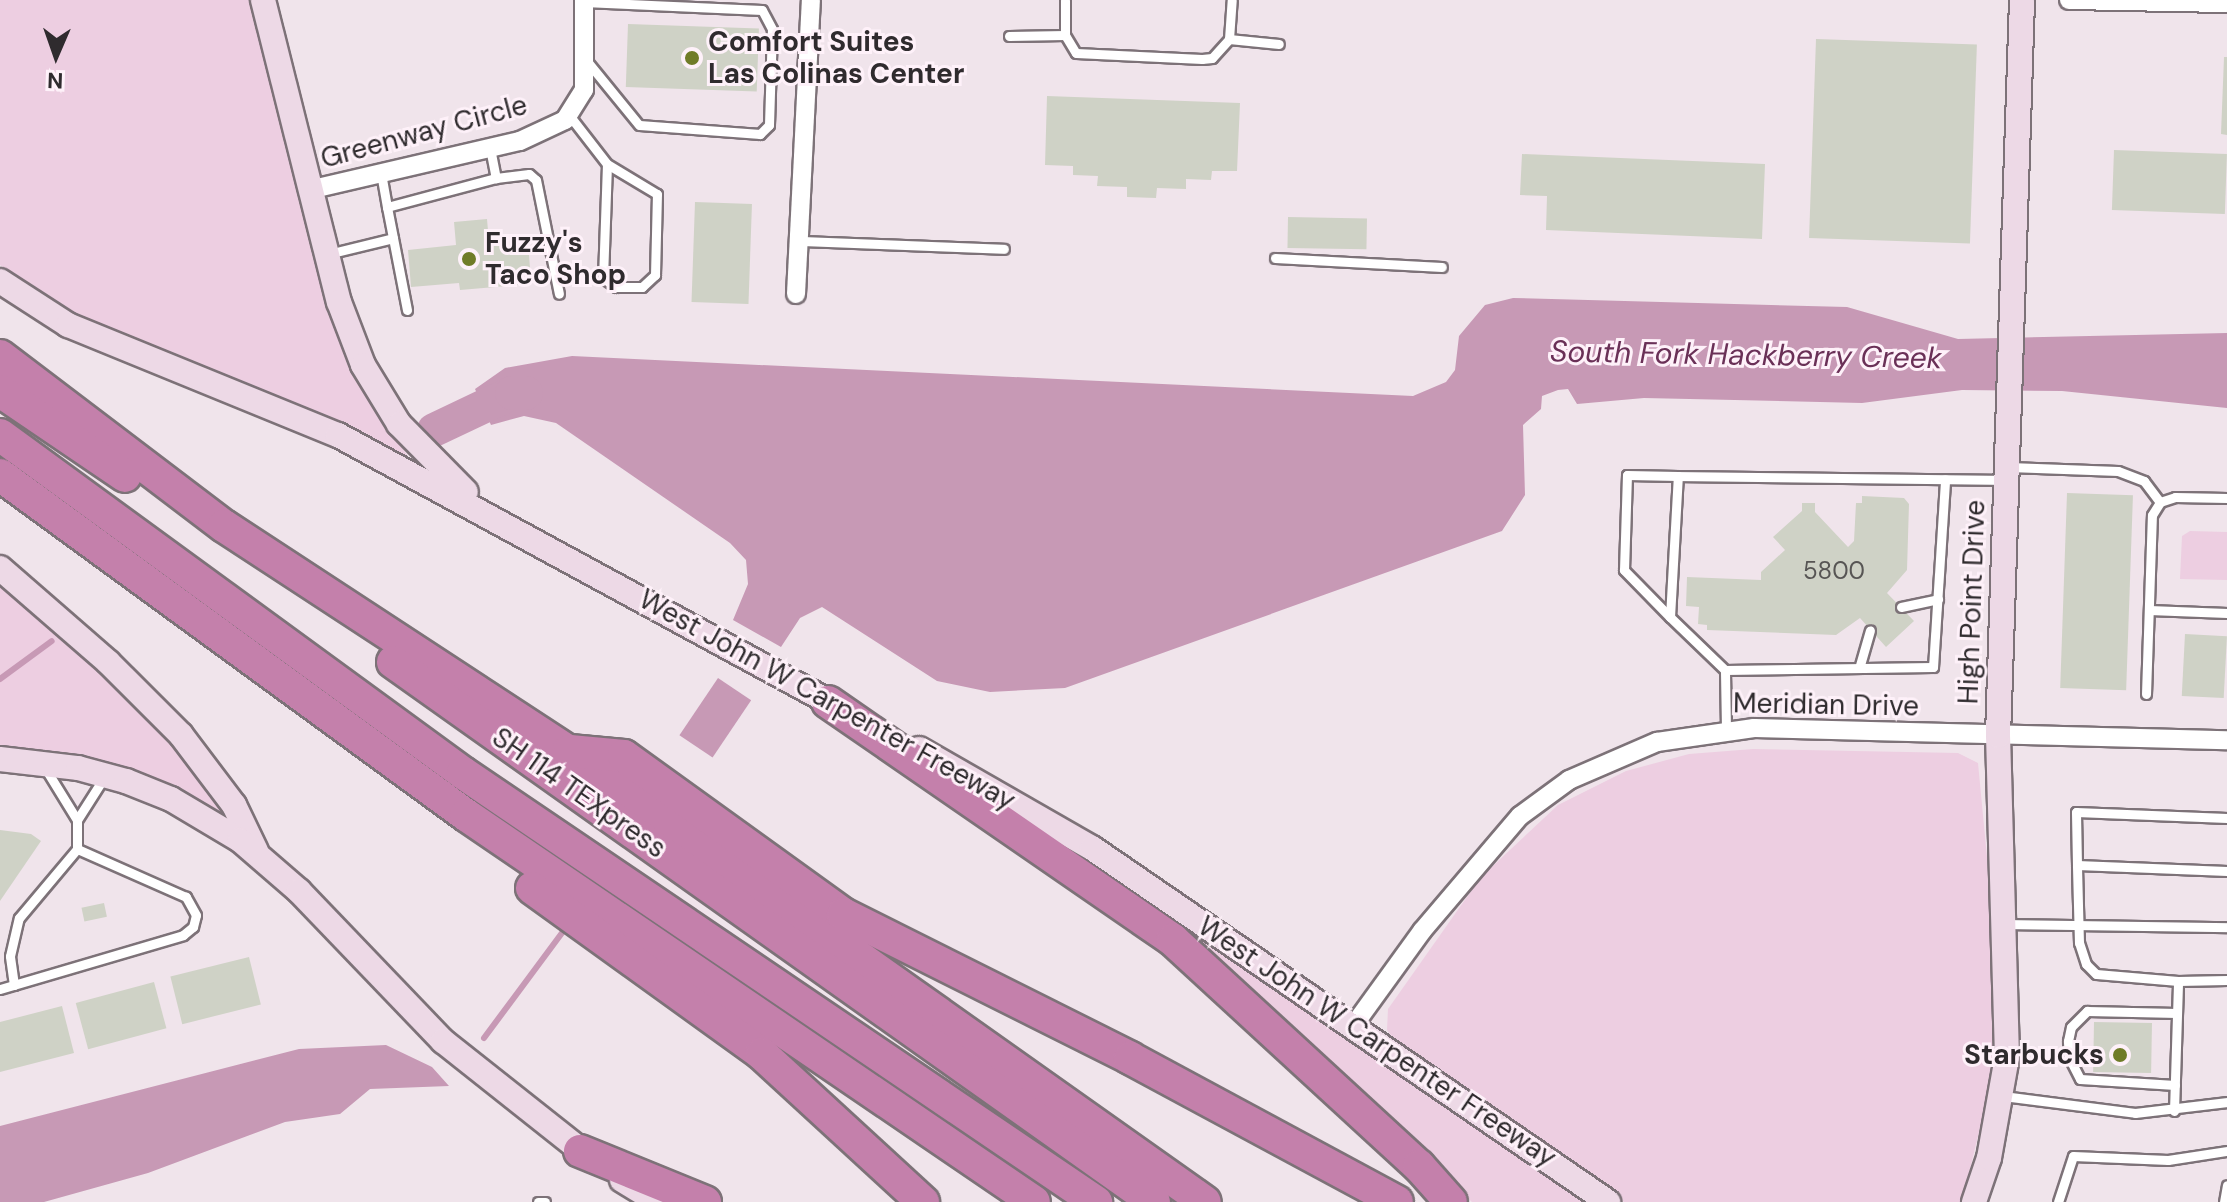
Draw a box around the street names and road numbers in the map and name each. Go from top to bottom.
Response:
street label: Greenway Circle [317,88,531,176]
street label: High Point Drive [1952,499,1992,705]
street label: West John W Carpenter Freeway [633,582,1021,818]
street label: Meridian Drive [1733,687,1919,723]
street label: SH 114 TEXpress [486,721,672,865]
street label: West John W Carpenter Freeway [1191,909,1563,1175]

